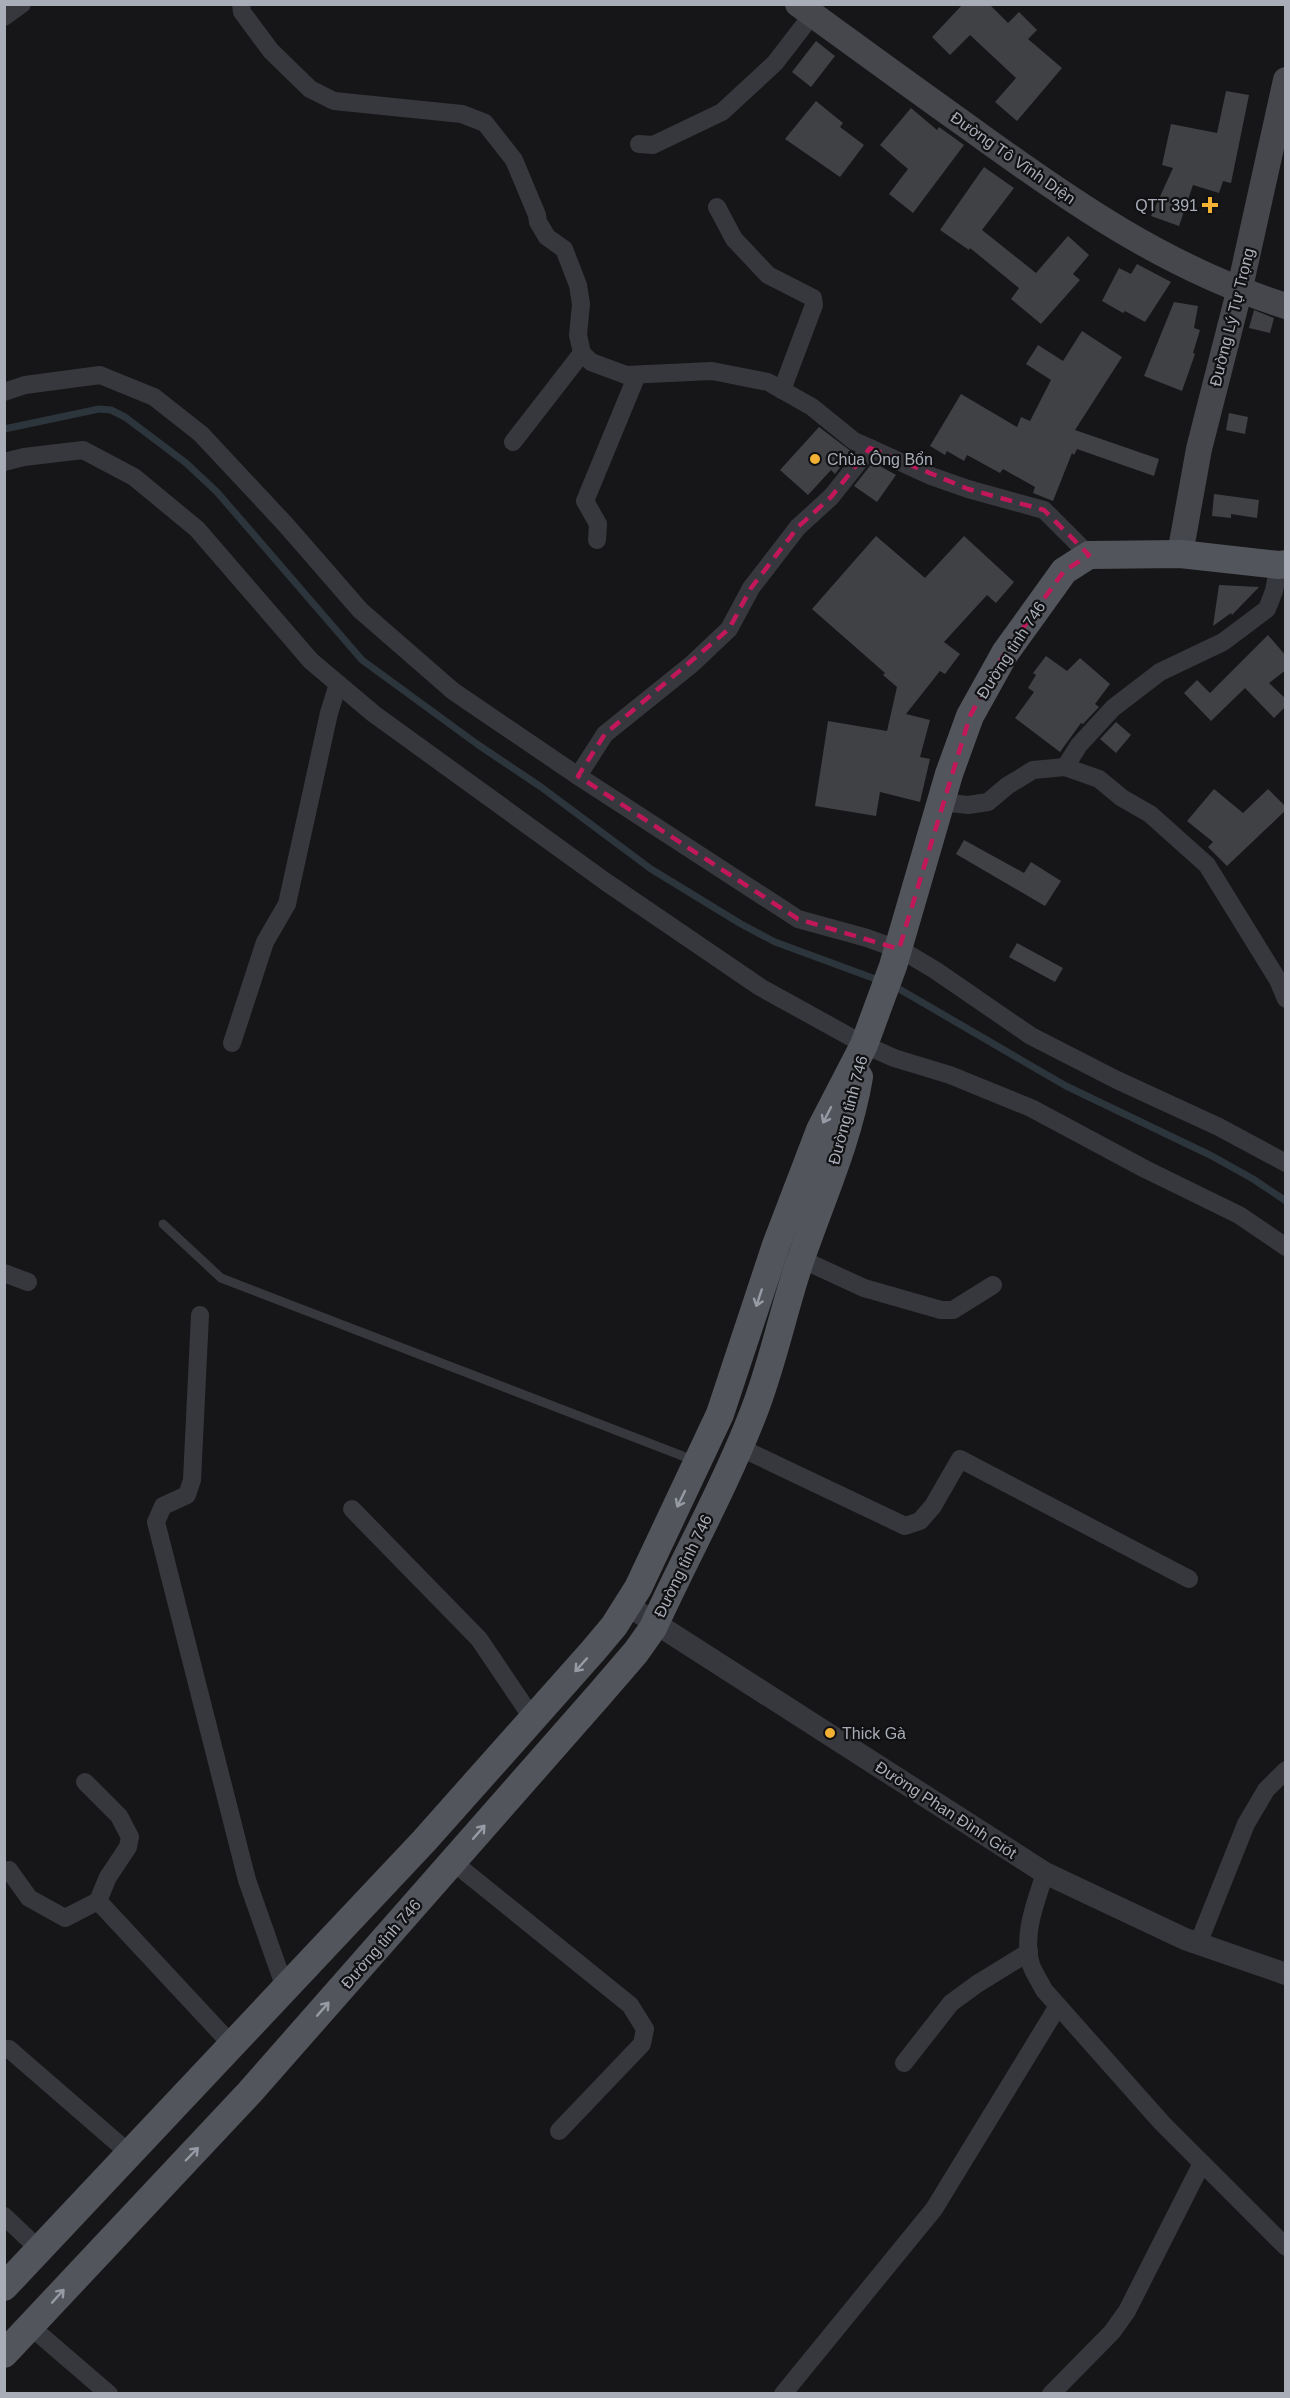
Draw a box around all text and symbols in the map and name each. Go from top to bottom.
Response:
street label: Đường Tô Vĩnh Diện [947,109,1079,207]
place label: QTT 391 [1135,197,1198,214]
marker: QTT 391 [1203,198,1217,212]
street label: Đường Lý Tự Trọng [1207,246,1257,388]
place label: Chùa Ông Bổn [827,450,933,468]
marker: Chùa Ông Bổn [808,452,822,466]
street label: Đường tỉnh 746 [973,598,1049,702]
street label: Đường tỉnh 746 [825,1054,871,1166]
one-way arrow [821,1106,833,1124]
one-way arrow [753,1288,764,1307]
one-way arrow [674,1489,686,1507]
street label: Đường tỉnh 746 [651,1512,715,1620]
one-way arrow [574,1657,588,1672]
place label: Thick Gà [842,1725,906,1742]
marker: Thick Gà [823,1726,837,1740]
street label: Đường Phan Đình Giót [872,1758,1020,1862]
one-way arrow [472,1824,486,1840]
street label: Đường tỉnh 746 [338,1896,424,1992]
one-way arrow [316,2002,330,2017]
one-way arrow [185,2146,199,2161]
one-way arrow [51,2288,65,2303]

